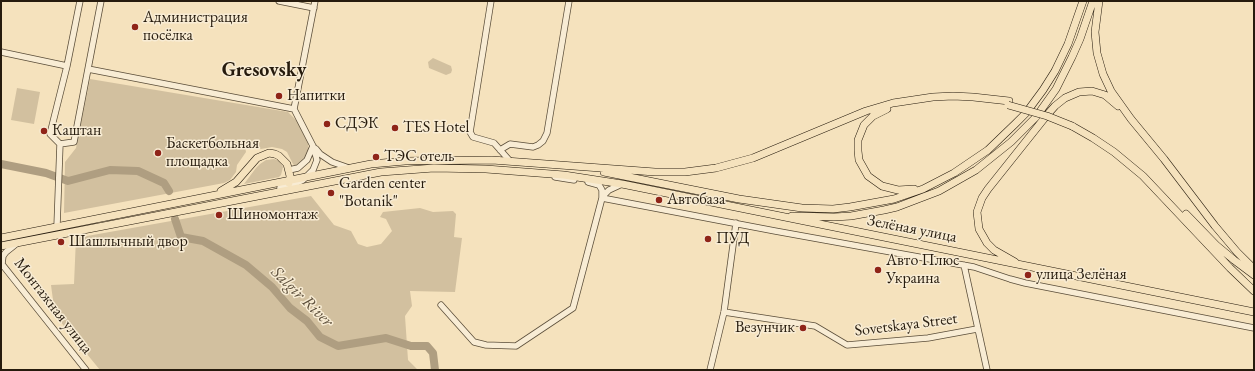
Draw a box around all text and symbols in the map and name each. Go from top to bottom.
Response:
place label: Администрация посёлка [143,8,248,46]
marker: Администрация посёлка [130,22,140,32]
district label: Gresovsky [222,59,306,83]
place label: Напитки [287,86,345,106]
marker: Напитки [274,91,284,101]
place label: СДЭК [335,114,379,134]
place label: TES Hotel [403,118,469,138]
marker: СДЭК [322,119,332,129]
place label: Каштан [52,121,101,141]
marker: TES Hotel [390,123,400,133]
marker: Каштан [39,126,49,136]
place label: Баскетбольная площадка [166,134,259,172]
place label: ТЭС отель [384,147,455,167]
marker: Баскетбольная площадка [153,148,163,158]
marker: ТЭС отель [371,152,381,162]
place label: Garden center "Botanik" [339,174,426,212]
marker: Garden center "Botanik" [326,188,336,198]
place label: Автобаза [667,190,725,210]
marker: Автобаза [654,195,664,205]
place label: Шиномонтаж [227,205,318,225]
marker: Шиномонтаж [214,210,224,220]
street label: Зелёная улица [866,211,958,247]
place label: ПУД [716,229,750,249]
place label: Шашлычный двор [69,232,188,252]
marker: ПУД [703,234,713,244]
marker: Шашлычный двор [56,237,66,247]
place label: Авто Плюс Украина [886,251,960,289]
street label: Монтажная улица [10,254,96,358]
water label: Salgir River [267,262,337,332]
marker: Авто Плюс Украина [873,265,883,275]
place label: улица Зелёная [1036,265,1127,285]
marker: улица Зелёная [1023,270,1033,280]
street label: Sovetskaya Street [854,309,958,341]
place label: Везунчик [735,318,795,338]
marker: Везунчик [798,323,808,333]

